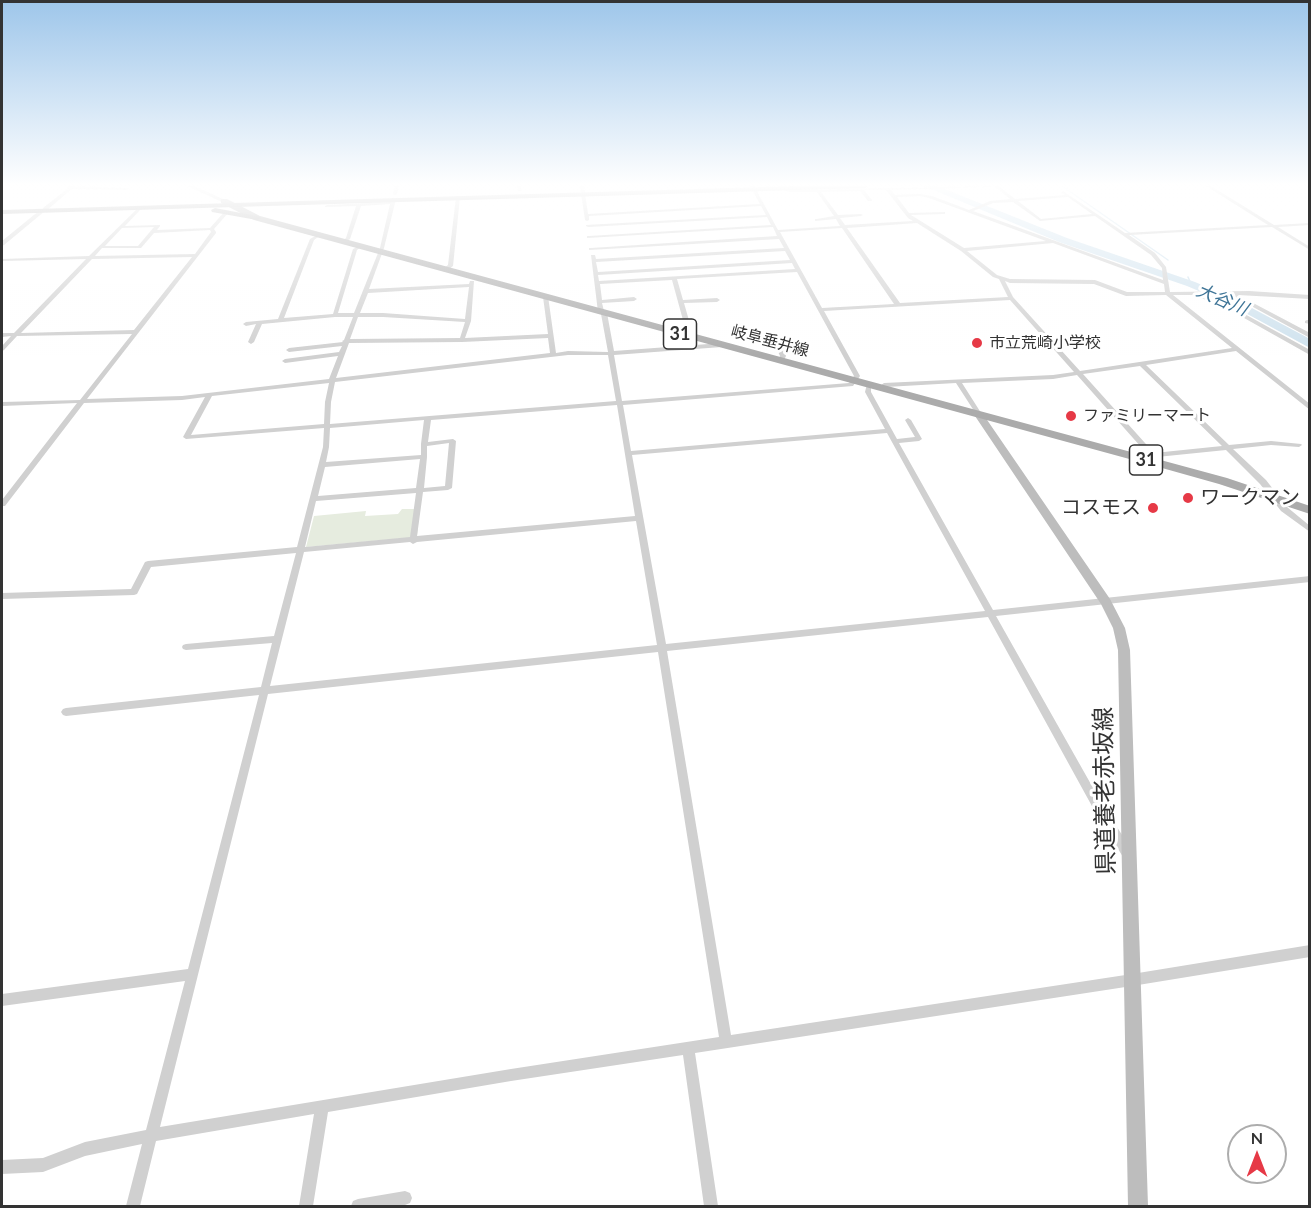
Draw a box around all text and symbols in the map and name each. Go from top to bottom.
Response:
water label: 大谷川 [1193,280,1251,320]
road number: 31 [664,319,696,349]
street label: 岐阜垂井線 [729,321,811,361]
place label: 市立荒崎小学校 [989,333,1101,353]
marker: 市立荒崎小学校 [970,336,984,350]
place label: ファミリーマート [1083,406,1211,426]
marker: ファミリーマート [1064,409,1078,423]
road number: 31 [1130,445,1162,475]
place label: ワークマン [1200,486,1300,510]
marker: ワークマン [1181,491,1195,505]
place label: コスモス [1061,496,1141,520]
marker: コスモス [1146,501,1160,515]
street label: 県道養老赤坂線 [1089,707,1121,875]
north arrow [1227,1124,1287,1184]
text: N [1251,1128,1263,1147]

